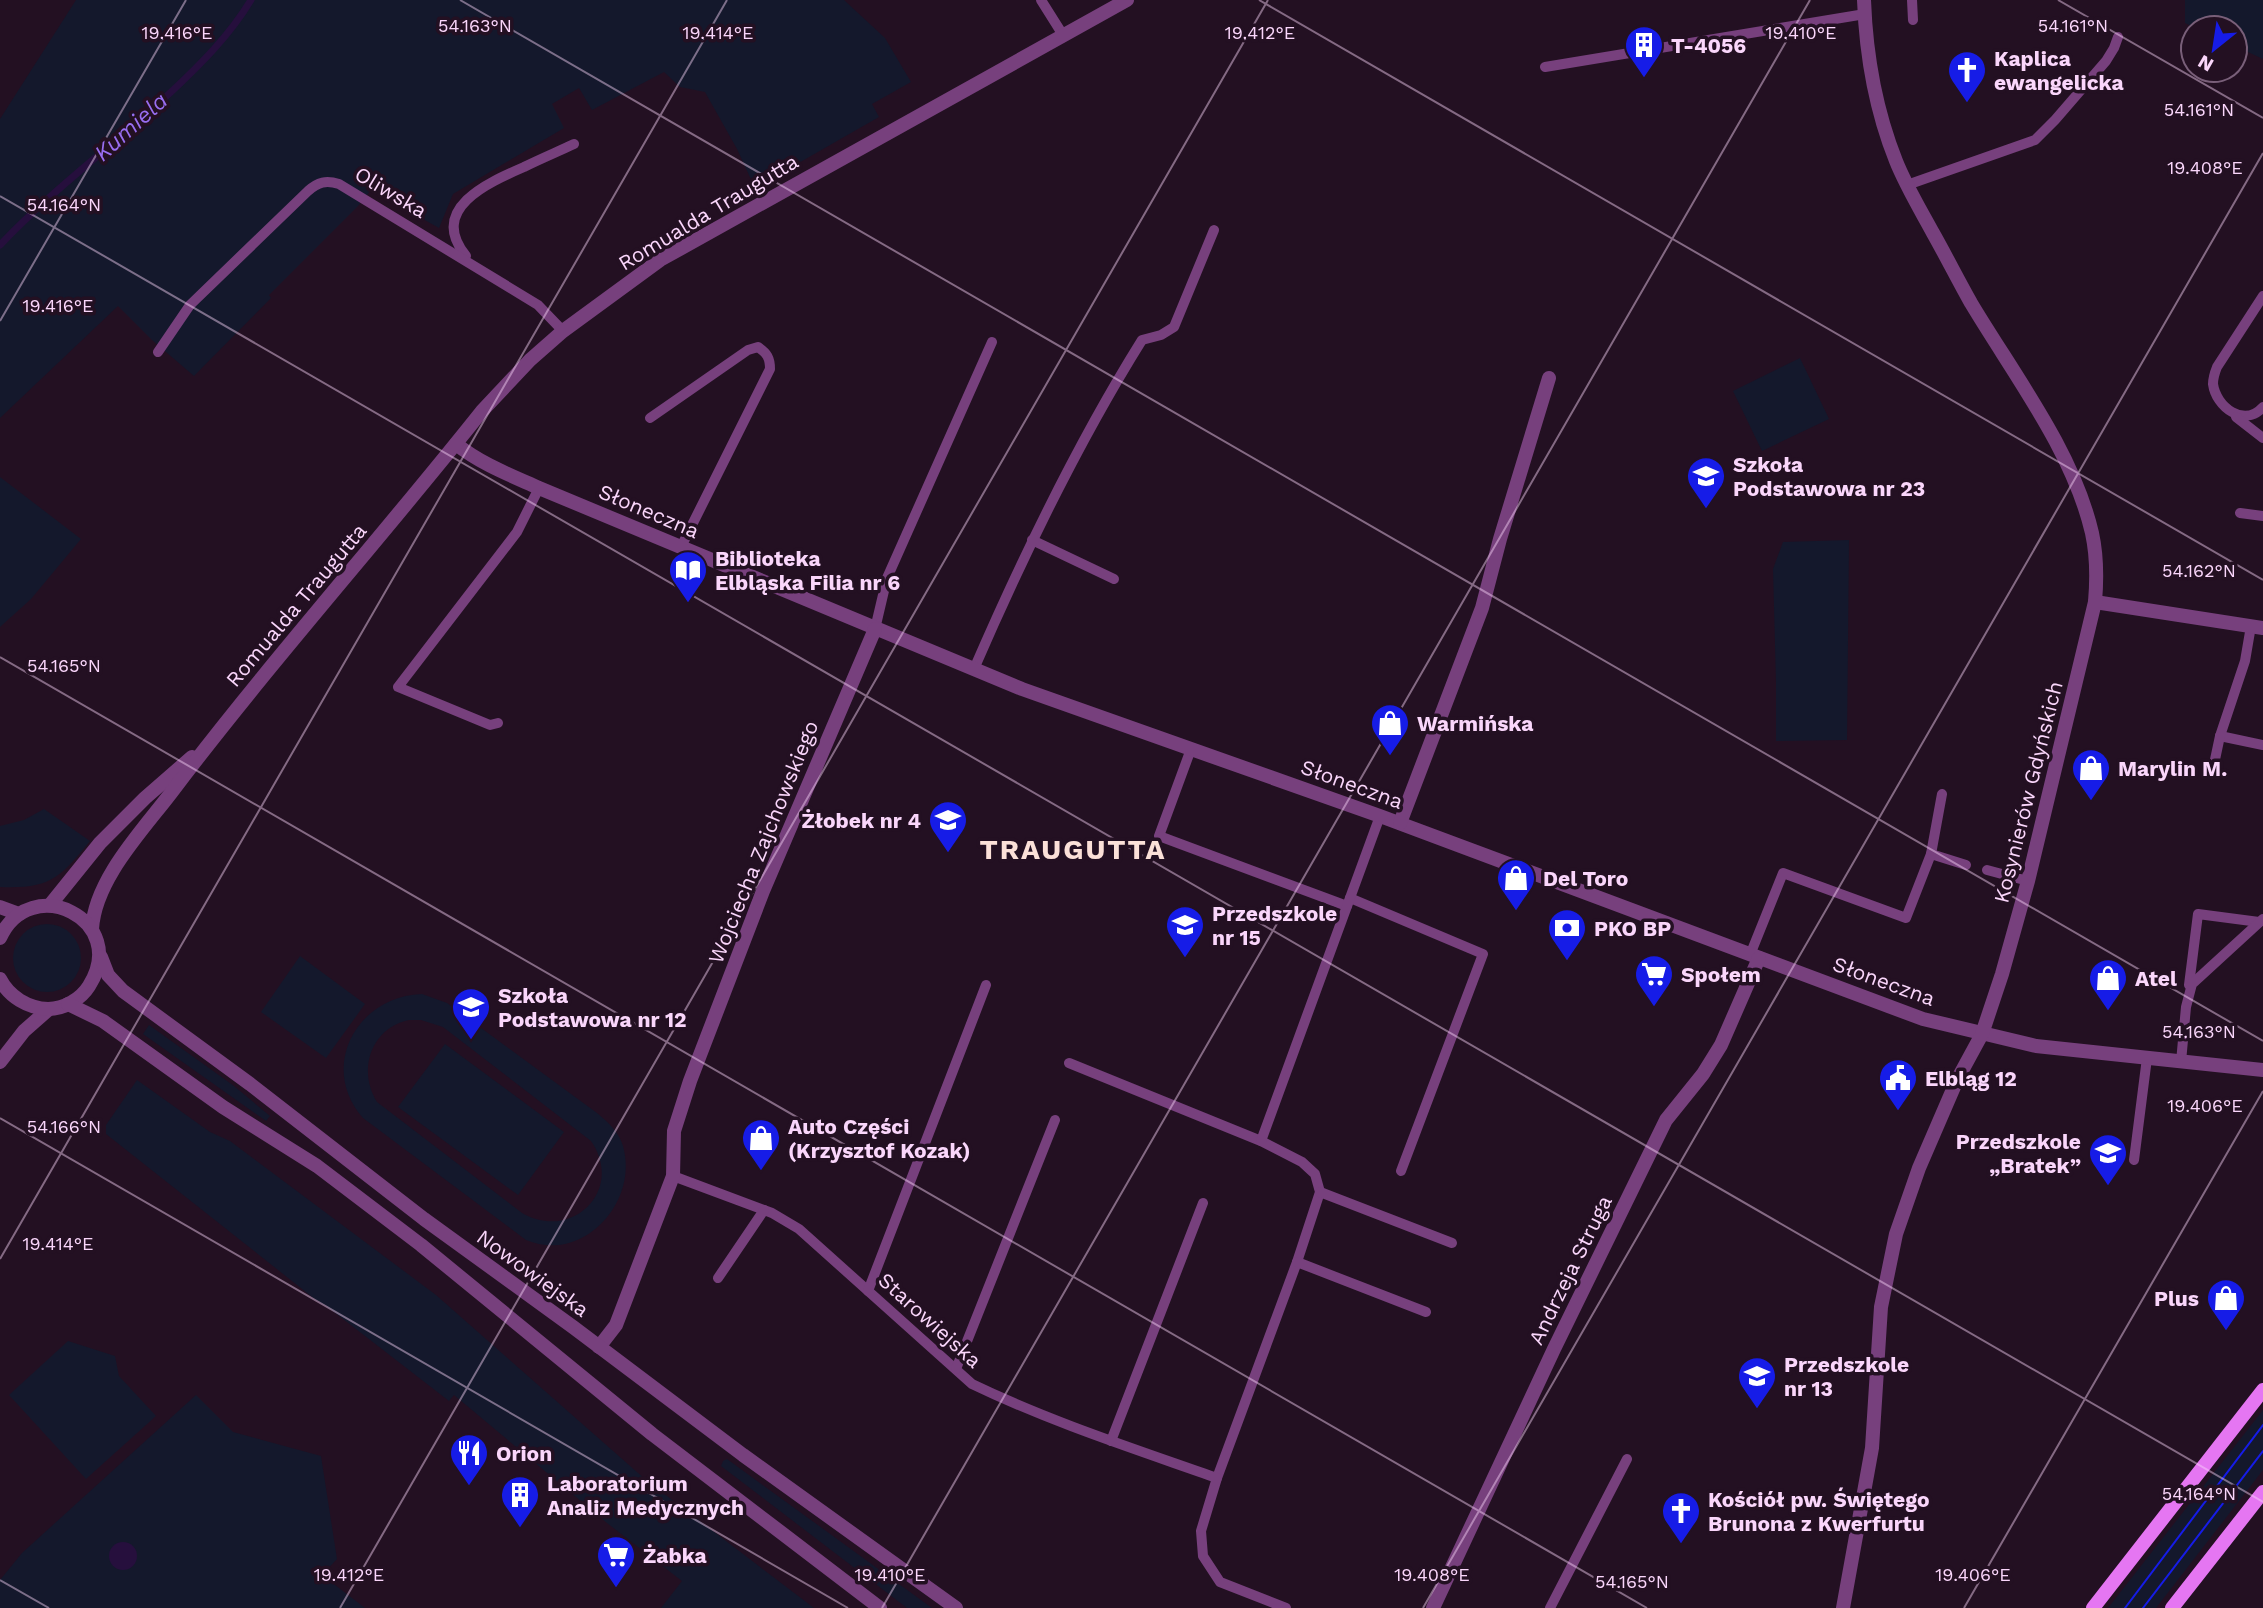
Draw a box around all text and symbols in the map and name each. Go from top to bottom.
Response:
north arrow [2179,14,2249,84]
text: 54.163°N [438,15,512,36]
text: 54.161°N [2038,15,2108,36]
text: 19.416°E [142,22,212,43]
text: 19.414°E [683,22,753,43]
text: 19.412°E [1225,22,1295,43]
text: 19.410°E [1765,22,1837,43]
building icon: T-4056 [1623,24,1665,79]
place label: T-4056 [1671,33,1746,58]
place label: Kaplica ewangelicka [1994,46,2125,95]
church icon: Kaplica ewangelicka [1946,49,1988,104]
text: N [2194,50,2218,77]
water label: Kumiela [89,87,173,167]
text: 54.161°N [2164,99,2234,120]
street label: Romualda Traugutta [614,148,803,276]
text: 19.408°E [2167,157,2243,178]
street label: Oliwska [350,161,432,223]
text: 54.164°N [27,194,101,215]
text: 19.416°E [23,295,93,316]
place label: Szkoła Podstawowa nr 23 [1733,452,1925,501]
school or university icon: Szkoła Podstawowa nr 23 [1685,455,1727,510]
street label: Słoneczna [595,479,703,543]
street label: Romualda Traugutta [220,518,372,692]
place label: Biblioteka Elbląska Filia nr 6 [715,546,900,595]
library icon: Biblioteka Elbląska Filia nr 6 [667,549,709,604]
text: 54.162°N [2162,560,2236,581]
text: 54.165°N [27,655,101,676]
street label: Kosynierów Gdyńskich [1988,678,2068,906]
shop icon: Warmińska [1369,702,1411,757]
place label: Warmińska [1417,711,1534,736]
street label: Wojciecha Zajchowskiego [703,717,823,967]
shop icon: Marylin M. [2070,747,2112,802]
street label: Słoneczna [1298,754,1407,814]
place label: Marylin M. [2118,756,2227,781]
school or university icon: Żłobek nr 4 [927,799,969,854]
place label: Żłobek nr 4 [801,808,921,833]
district label: TRAUGUTTA [980,833,1167,866]
shop icon: Del Toro [1495,857,1537,912]
place label: Del Toro [1543,866,1628,891]
place label: Przedszkole nr 15 [1212,901,1337,950]
school or university icon: Przedszkole nr 15 [1164,904,1206,959]
bank icon: PKO BP [1546,907,1588,962]
place label: PKO BP [1594,916,1671,941]
street label: Słoneczna [1830,951,1939,1011]
supermarket icon: Społem [1633,953,1675,1008]
shop icon: Atel [2087,957,2129,1012]
place label: Społem [1681,962,1761,987]
place label: Atel [2135,966,2177,991]
place label: Szkoła Podstawowa nr 12 [498,983,687,1032]
school or university icon: Szkoła Podstawowa nr 12 [450,986,492,1041]
text: 54.163°N [2162,1021,2236,1042]
public building icon: Elbląg 12 [1877,1057,1919,1112]
place label: Elbląg 12 [1925,1066,2017,1091]
text: 19.406°E [2167,1095,2243,1116]
place label: Auto Części (Krzysztof Kozak) [788,1114,971,1163]
text: 54.166°N [27,1116,101,1137]
shop icon: Auto Części (Krzysztof Kozak) [740,1117,782,1172]
place label: Przedszkole „Bratek” [1956,1129,2081,1178]
school or university icon: Przedszkole „Bratek” [2087,1132,2129,1187]
street label: Andrzeja Struga [1523,1191,1617,1349]
street label: Nowowiejska [472,1224,594,1322]
text: 19.414°E [23,1233,93,1254]
street label: Starowiejska [873,1267,987,1373]
shop icon: Plus [2205,1277,2247,1332]
place label: Plus [2154,1286,2199,1311]
place label: Przedszkole nr 13 [1784,1352,1909,1401]
school or university icon: Przedszkole nr 13 [1736,1355,1778,1410]
restaurant icon: Orion [448,1432,490,1487]
place label: Orion [496,1441,552,1466]
place label: Laboratorium Analiz Medycznych [547,1471,744,1520]
building icon: Laboratorium Analiz Medycznych [499,1474,541,1529]
text: 54.164°N [2162,1483,2236,1504]
place label: Kościół pw. Świętego Brunona z Kwerfurtu [1708,1487,1929,1536]
church icon: Kościół pw. Świętego Brunona z Kwerfurtu [1660,1490,1702,1545]
supermarket icon: Żabka [595,1534,637,1589]
place label: Żabka [643,1543,708,1568]
text: 19.412°E [314,1564,384,1585]
text: 19.410°E [854,1564,926,1585]
text: 19.408°E [1394,1564,1470,1585]
text: 19.406°E [1935,1564,2011,1585]
text: 54.165°N [1595,1571,1669,1592]

